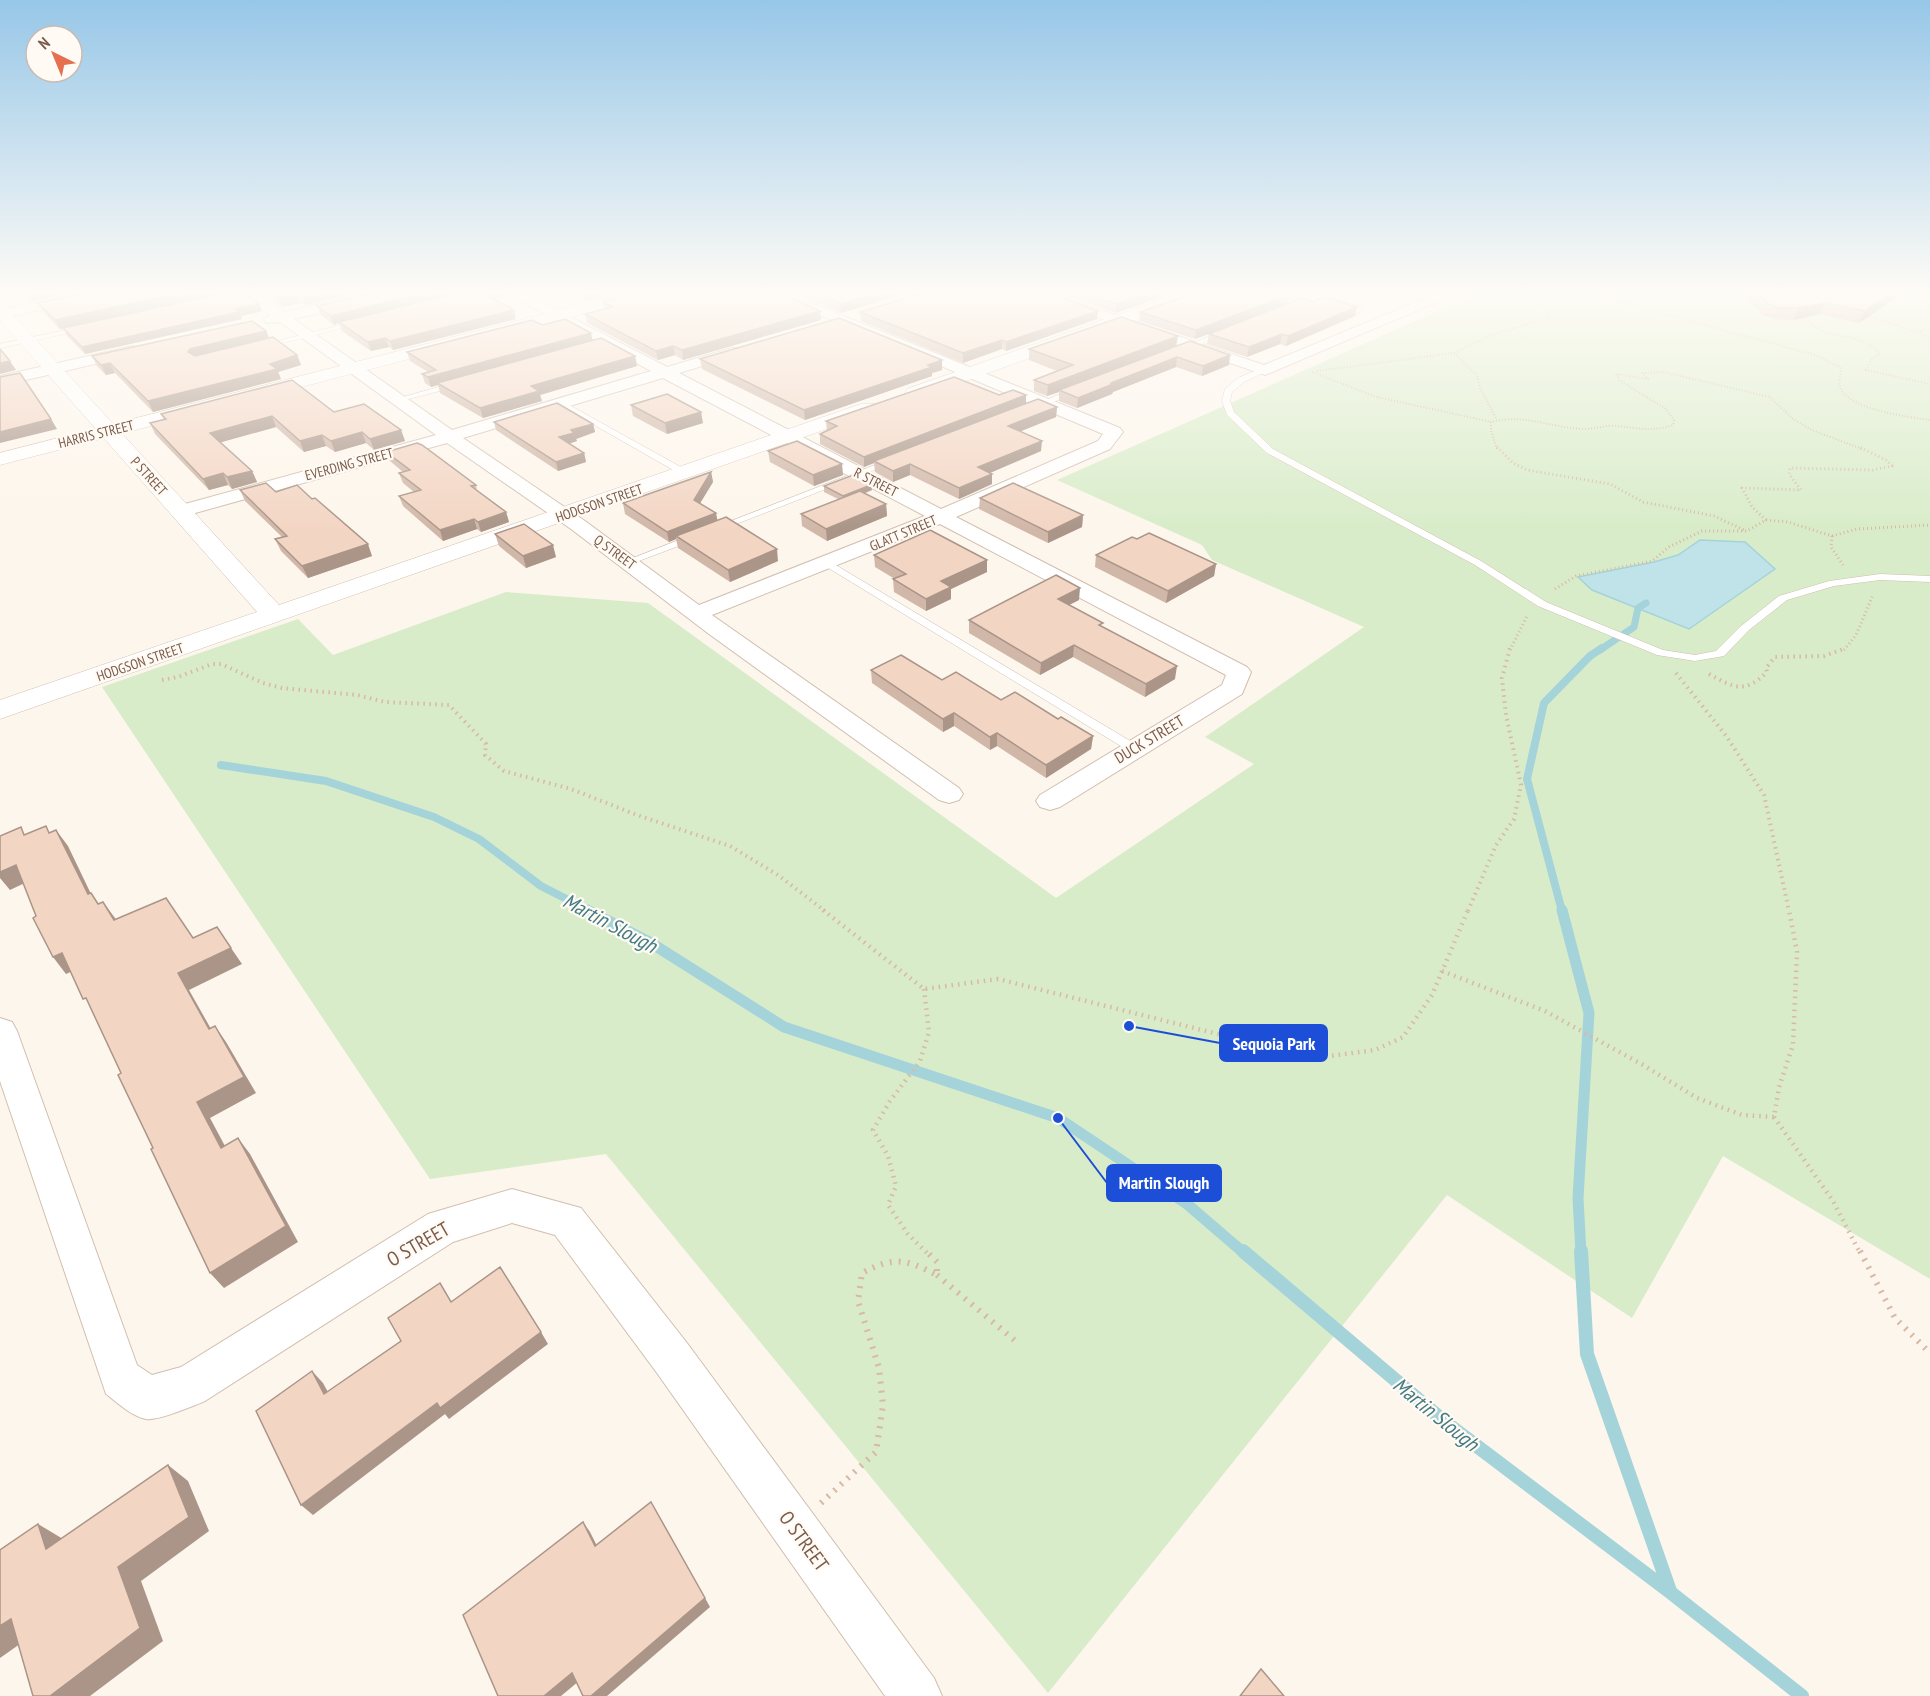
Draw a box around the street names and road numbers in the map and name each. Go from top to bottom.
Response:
street label: HARRIS STREET [56,416,136,452]
street label: EVERDING STREET [303,443,396,484]
street label: P STREET [127,453,172,500]
street label: R STREET [851,463,902,501]
street label: HODGSON STREET [553,479,646,526]
street label: GLATT STREET [867,511,940,555]
street label: Q STREET [590,531,640,574]
street label: HODGSON STREET [94,638,187,685]
street label: DUCK STREET [1111,710,1187,768]
street label: O STREET [382,1216,454,1272]
street label: O STREET [773,1506,835,1576]

